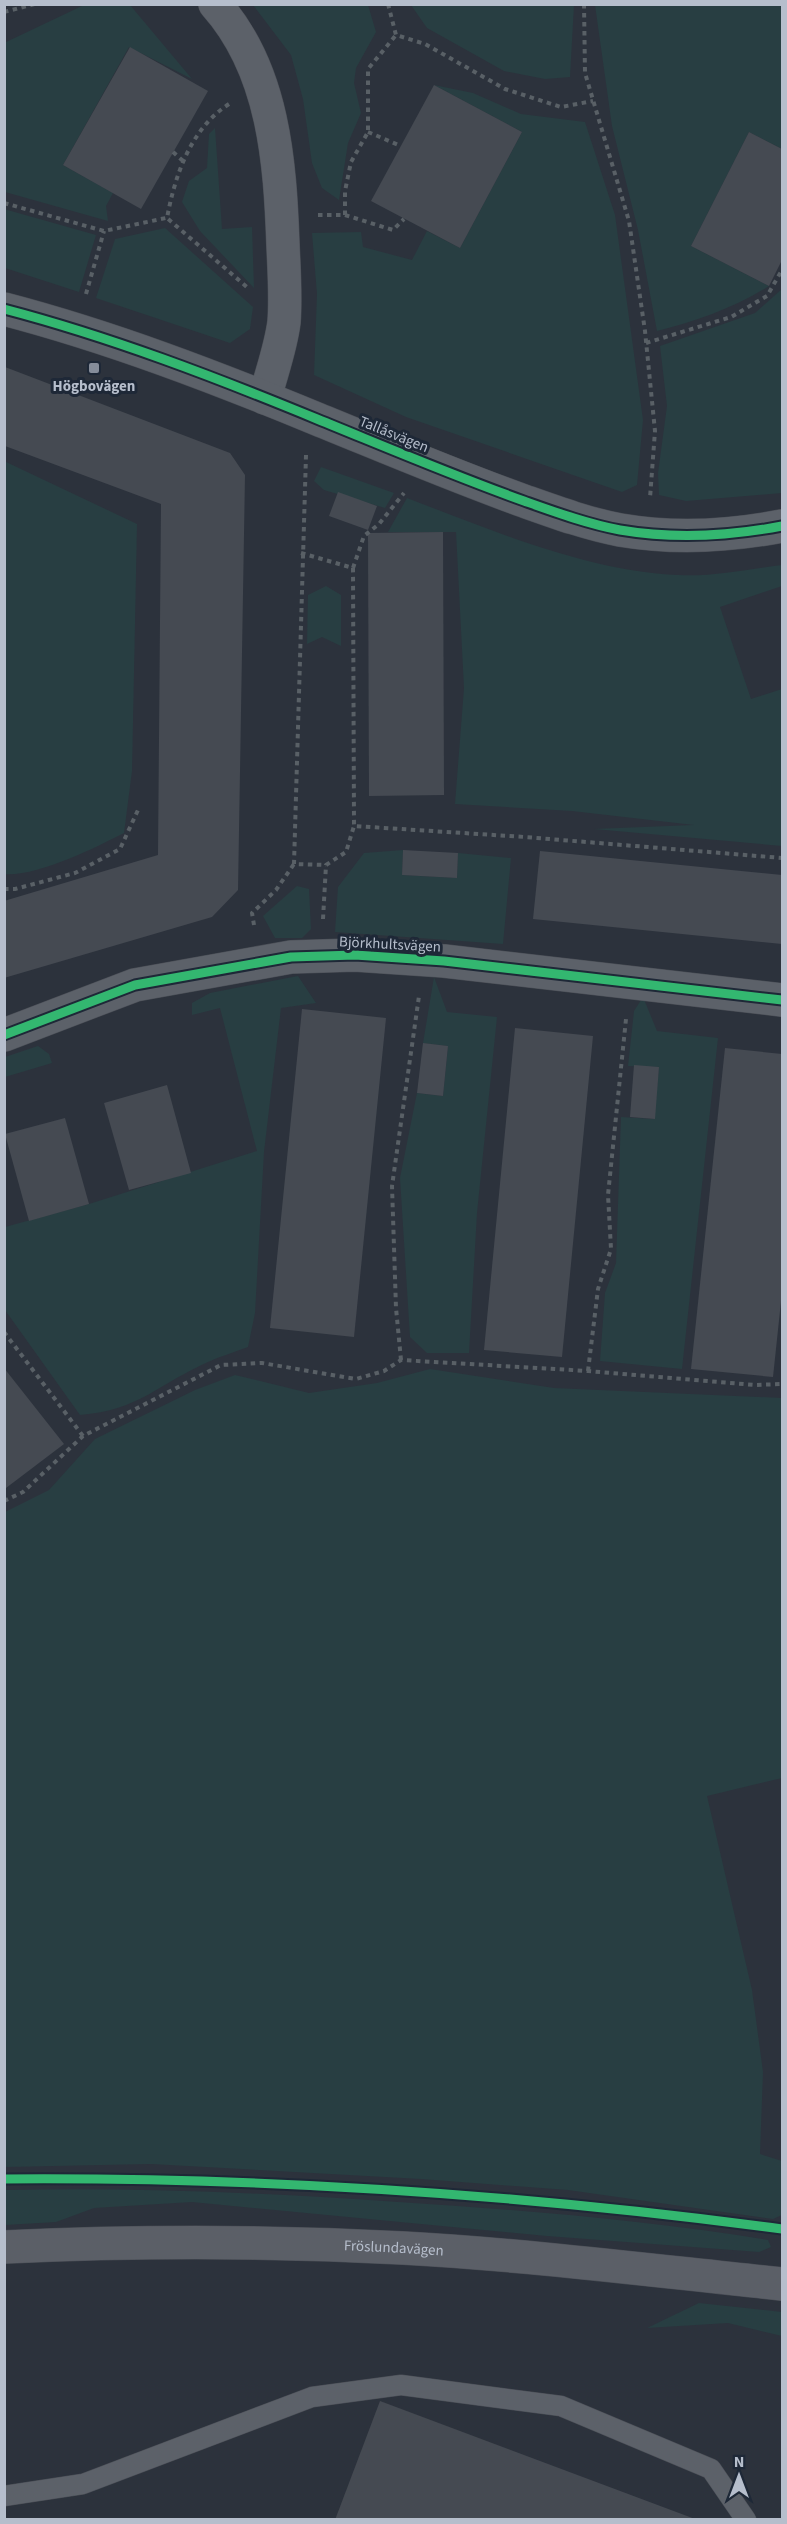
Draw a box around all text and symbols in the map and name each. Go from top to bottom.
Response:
marker: Högbovägen [87,361,101,375]
place label: Högbovägen [53,376,135,397]
street label: Tallåsvägen [356,411,432,458]
street label: Björkhultsvägen [339,931,441,958]
street label: Fröslundavägen [343,2235,444,2262]
north arrow [709,2446,769,2506]
text: N [734,2451,744,2473]

